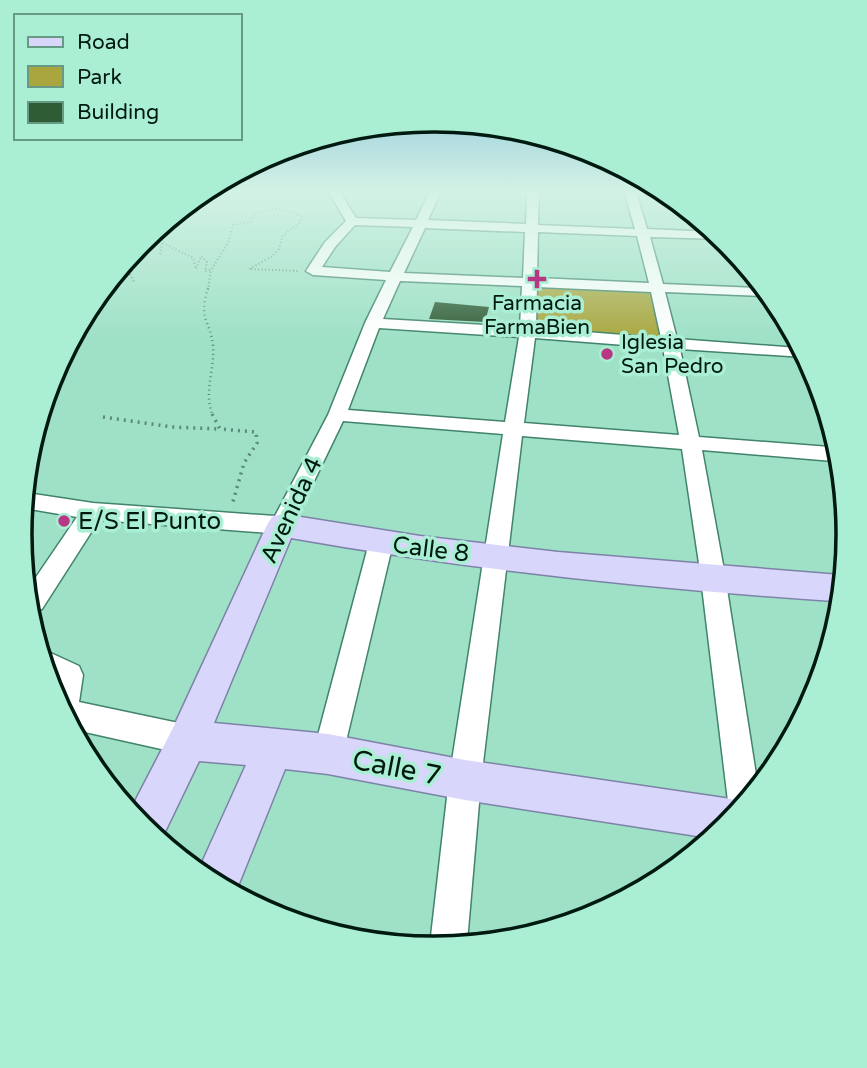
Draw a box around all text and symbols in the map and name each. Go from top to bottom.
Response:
legend [14,14,242,140]
text: Road [77,30,130,55]
text: Park [77,65,122,90]
text: Building [77,100,159,125]
marker: Farmacia FarmaBien [529,271,545,287]
place label: Farmacia FarmaBien [484,291,590,340]
place label: Iglesia San Pedro [621,330,723,379]
marker: Iglesia San Pedro [599,346,615,362]
street label: Avenida 4 [254,453,329,568]
place label: E/S El Punto [78,507,221,536]
marker: E/S El Punto [56,513,72,529]
street label: Calle 8 [391,530,471,569]
street label: Calle 7 [349,743,444,793]

